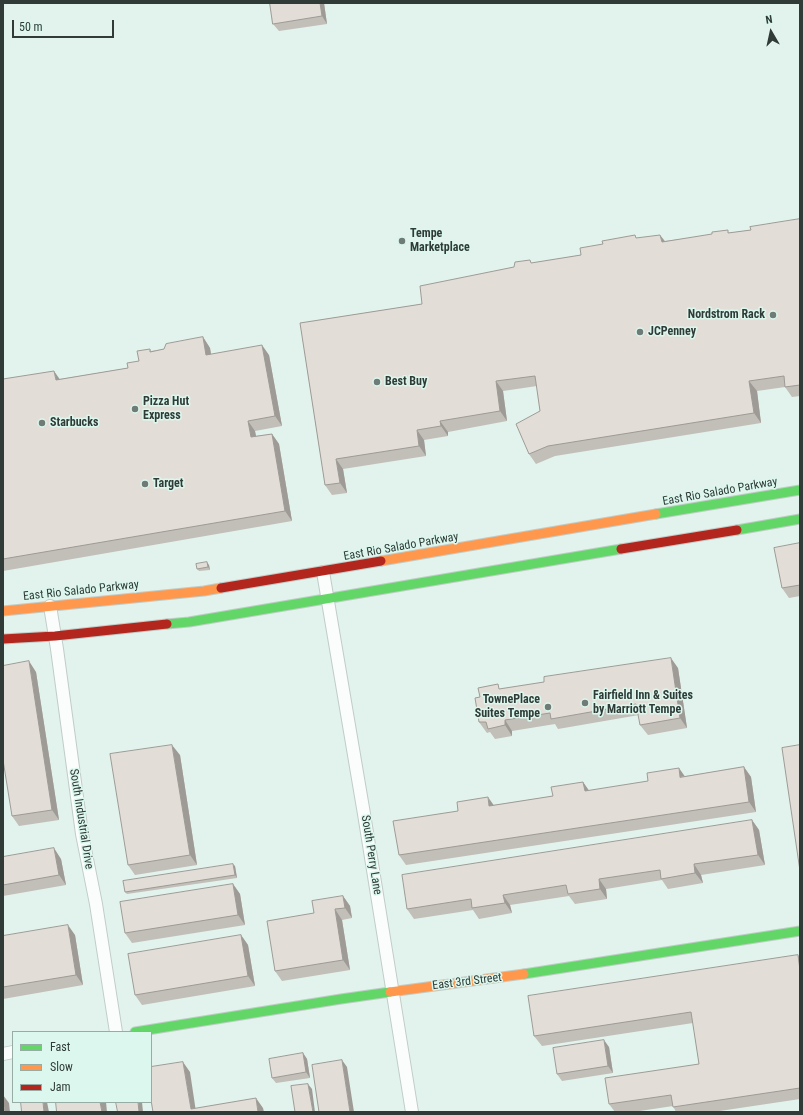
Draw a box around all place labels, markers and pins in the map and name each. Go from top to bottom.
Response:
place label: Tempe Marketplace [410,227,470,255]
marker: Tempe Marketplace [397,236,407,246]
place label: Nordstrom Rack [688,308,765,322]
marker: Nordstrom Rack [768,310,778,320]
place label: JCPenney [648,325,696,339]
marker: JCPenney [635,327,645,337]
place label: Best Buy [385,375,427,389]
marker: Best Buy [372,377,382,387]
place label: Pizza Hut Express [143,395,189,423]
marker: Pizza Hut Express [130,404,140,414]
place label: Starbucks [50,416,98,430]
marker: Starbucks [37,418,47,428]
place label: Target [153,477,184,491]
marker: Target [140,479,150,489]
place label: Fairfield Inn & Suites by Marriott Tempe [593,689,693,717]
place label: TownePlace Suites Tempe [475,693,540,721]
marker: Fairfield Inn & Suites by Marriott Tempe [580,698,590,708]
marker: TownePlace Suites Tempe [543,702,553,712]

